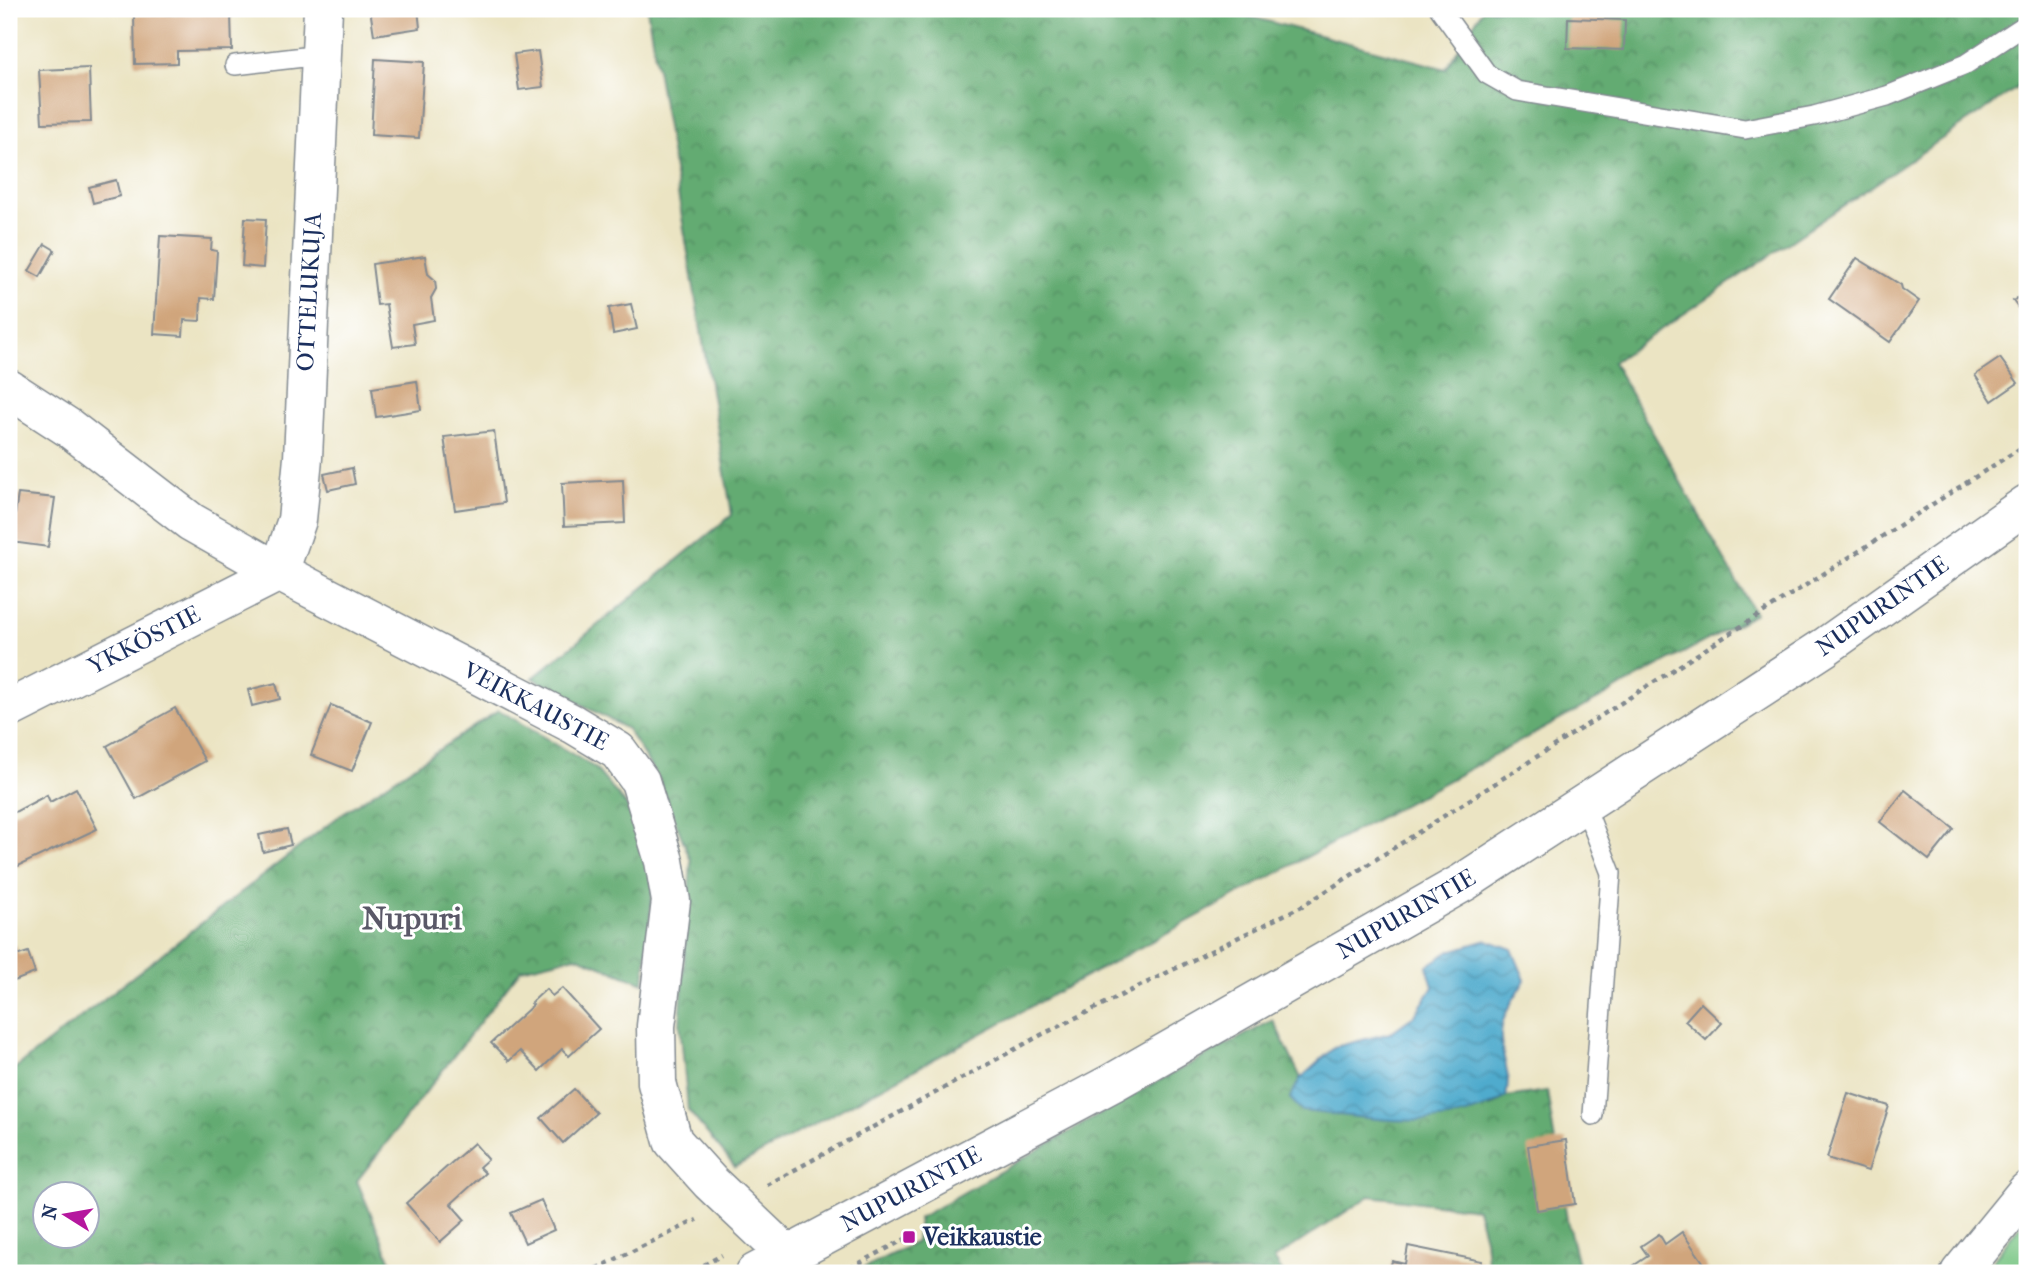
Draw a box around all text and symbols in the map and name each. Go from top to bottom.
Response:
street label: OTTELUKUJA [291,211,327,372]
street label: NUPURINTIE [1810,550,1954,662]
street label: YKKÖSTIE [82,599,205,681]
street label: VEIKKAUSTIE [458,655,614,756]
street label: NUPURINTIE [1332,863,1480,965]
district label: Nupuri [362,900,463,937]
street label: NUPURINTIE [836,1140,986,1238]
north arrow [32,1180,102,1250]
text: N [38,1202,63,1221]
place label: Veikkaustie [922,1223,1042,1251]
marker: Veikkaustie [901,1229,917,1245]

